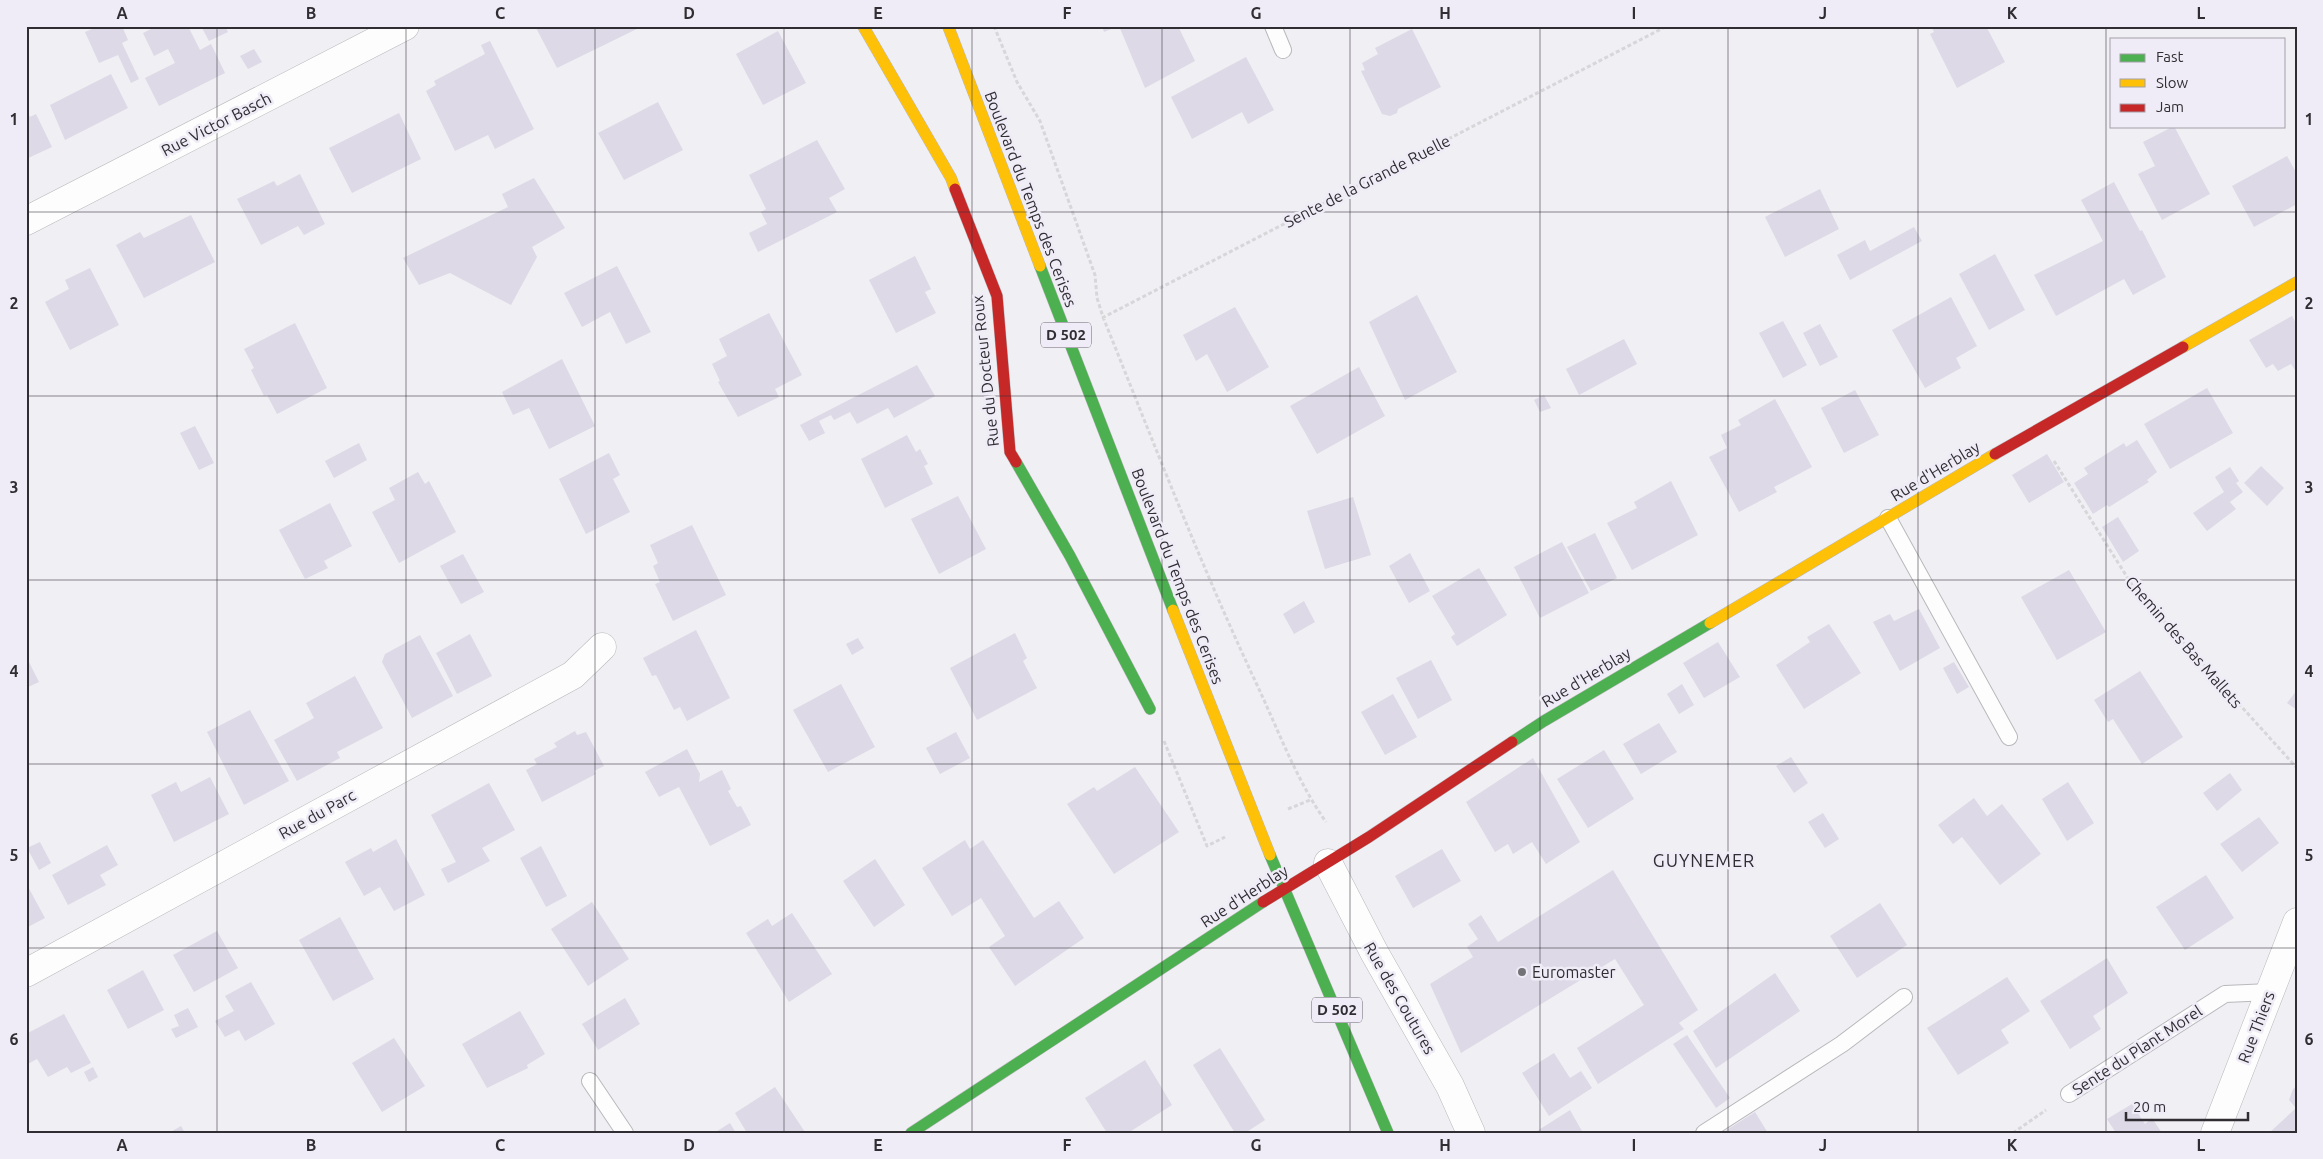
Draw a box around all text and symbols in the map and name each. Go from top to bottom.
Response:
text: A [116,4,128,22]
text: B [306,4,316,22]
text: C [495,4,505,22]
text: D [683,4,695,22]
text: E [873,4,883,22]
text: F [1063,4,1072,22]
text: G [1250,4,1262,22]
text: H [1439,4,1451,22]
text: I [1632,4,1636,22]
text: J [1819,4,1827,22]
text: K [2007,4,2018,22]
text: L [2197,4,2206,22]
legend [2110,38,2286,128]
text: Fast [2156,48,2184,65]
text: Slow [2156,74,2189,91]
street label: Rue Victor Basch [158,89,274,159]
street label: Boulevard du Temps des Cerises [981,89,1081,310]
text: Jam [2156,98,2184,115]
text: 1 [9,110,19,128]
text: 1 [2304,110,2314,128]
street label: Sente de la Grande Ruelle [1281,131,1453,231]
text: 2 [9,294,19,312]
street label: Rue du Docteur Roux [968,294,1002,448]
text: 2 [2304,294,2314,312]
road number: D 502 [1041,322,1091,348]
street label: Rue d'Herblay [1887,437,1983,505]
street label: Boulevard du Temps des Cerises [1128,466,1228,687]
text: 3 [9,478,19,496]
text: 3 [2304,478,2314,496]
street label: Chemin des Bas Mallets [2122,572,2246,712]
street label: Rue d'Herblay [1538,643,1634,711]
text: 4 [9,662,19,680]
text: 4 [2304,662,2314,680]
street label: Rue du Parc [276,785,359,842]
text: 5 [9,846,19,864]
text: 5 [2304,846,2314,864]
district label: GUYNEMER [1653,850,1755,870]
street label: Rue d'Herblay [1197,861,1291,931]
street label: Rue des Coutures [1361,939,1439,1057]
place label: Euromaster [1532,963,1616,981]
marker: Euromaster [1516,966,1528,978]
street label: Rue Thiers [2234,989,2278,1065]
road number: D 502 [1312,998,1362,1022]
street label: Sente du Plant Morel [2069,1001,2205,1099]
text: 6 [9,1030,19,1048]
text: 6 [2304,1030,2314,1048]
scale bar [2126,1089,2248,1121]
text: 20 m [2133,1098,2166,1115]
text: A [116,1136,128,1154]
text: B [306,1136,316,1154]
text: C [495,1136,505,1154]
text: D [683,1136,695,1154]
text: E [873,1136,883,1154]
text: F [1063,1136,1072,1154]
text: G [1250,1136,1262,1154]
text: H [1439,1136,1451,1154]
text: I [1632,1136,1636,1154]
text: J [1819,1136,1827,1154]
text: K [2007,1136,2018,1154]
text: L [2197,1136,2206,1154]

